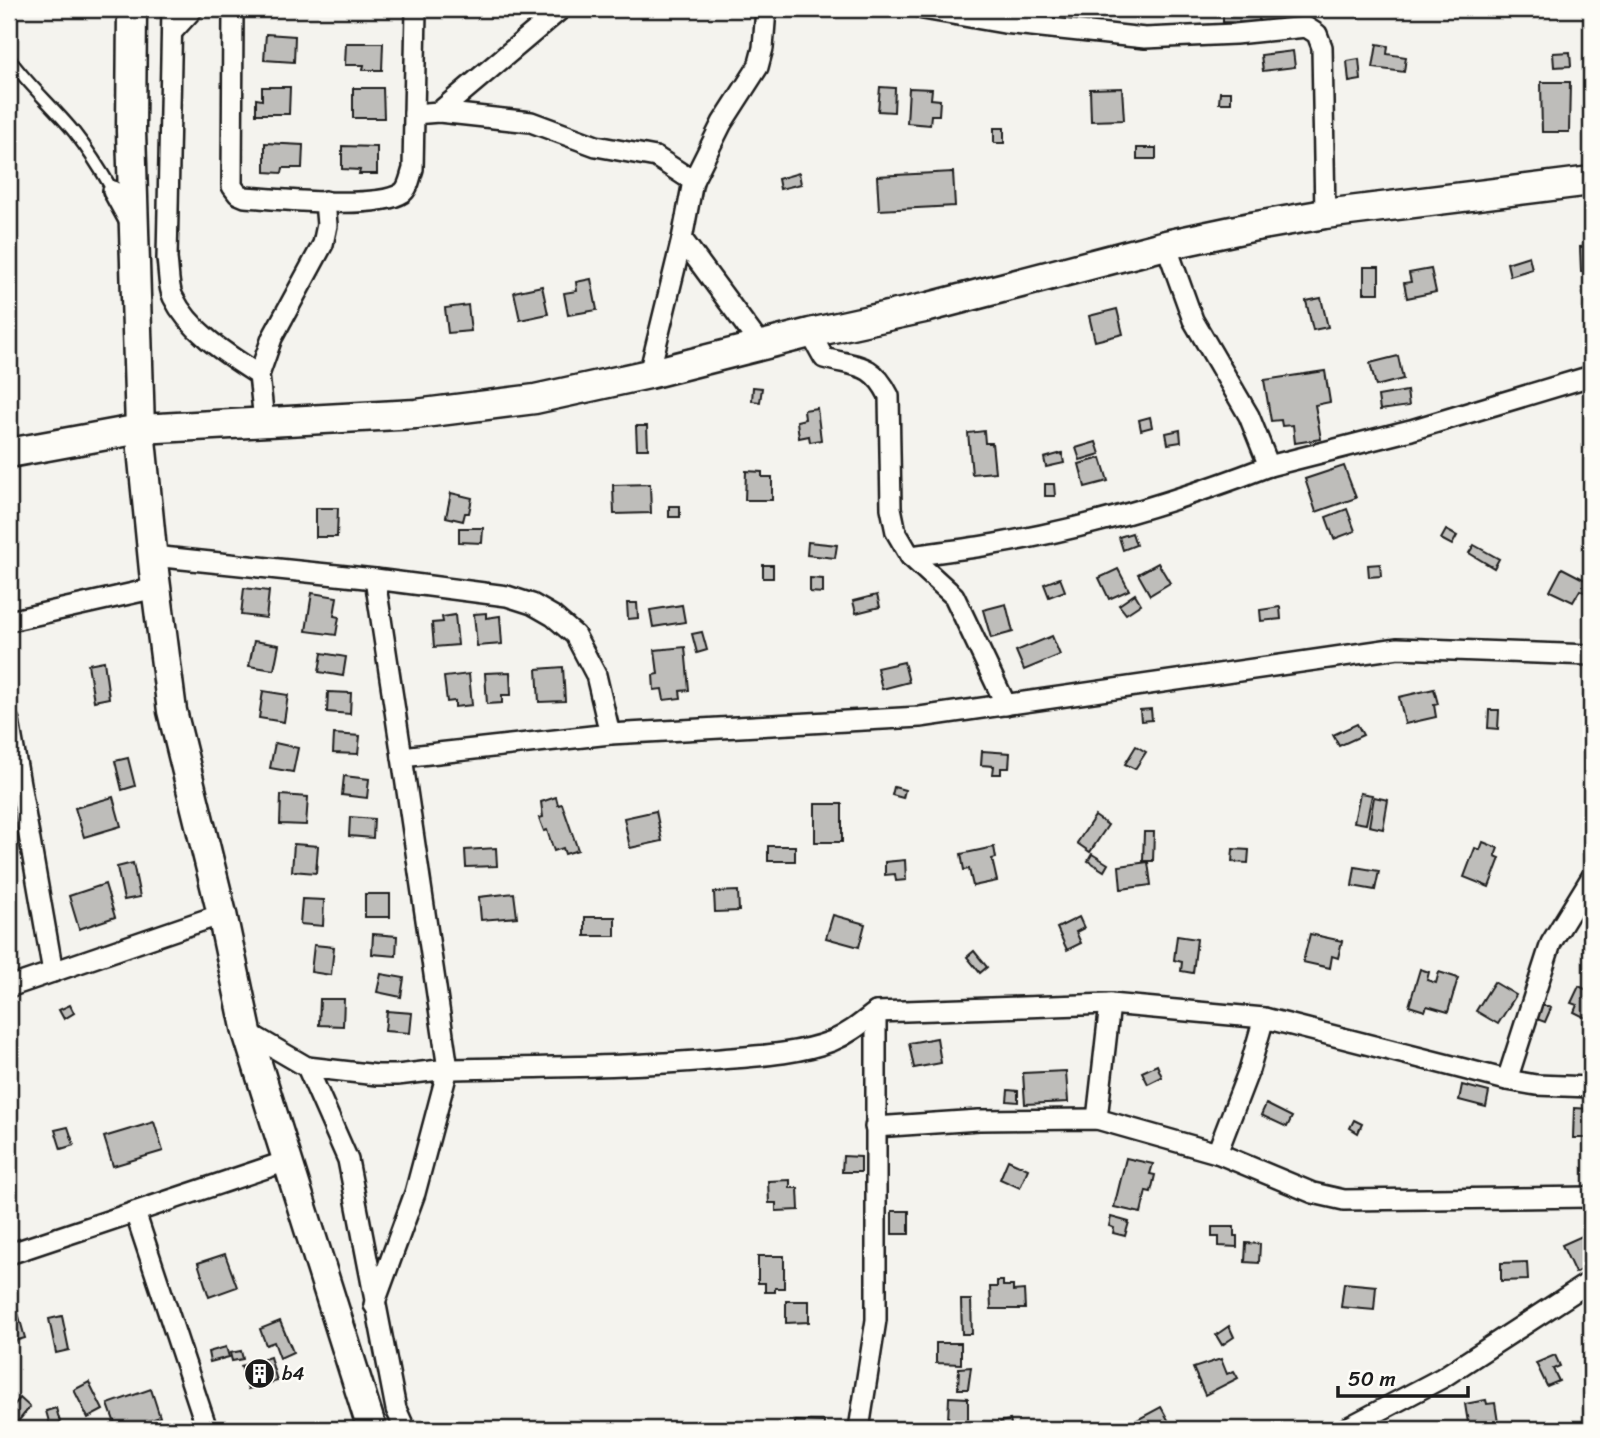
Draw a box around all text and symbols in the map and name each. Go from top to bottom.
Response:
scale bar [1338,1354,1467,1398]
building icon: b4 [242,1356,276,1390]
place label: b4 [282,1357,304,1390]
text: 50 m [1348,1360,1396,1398]

